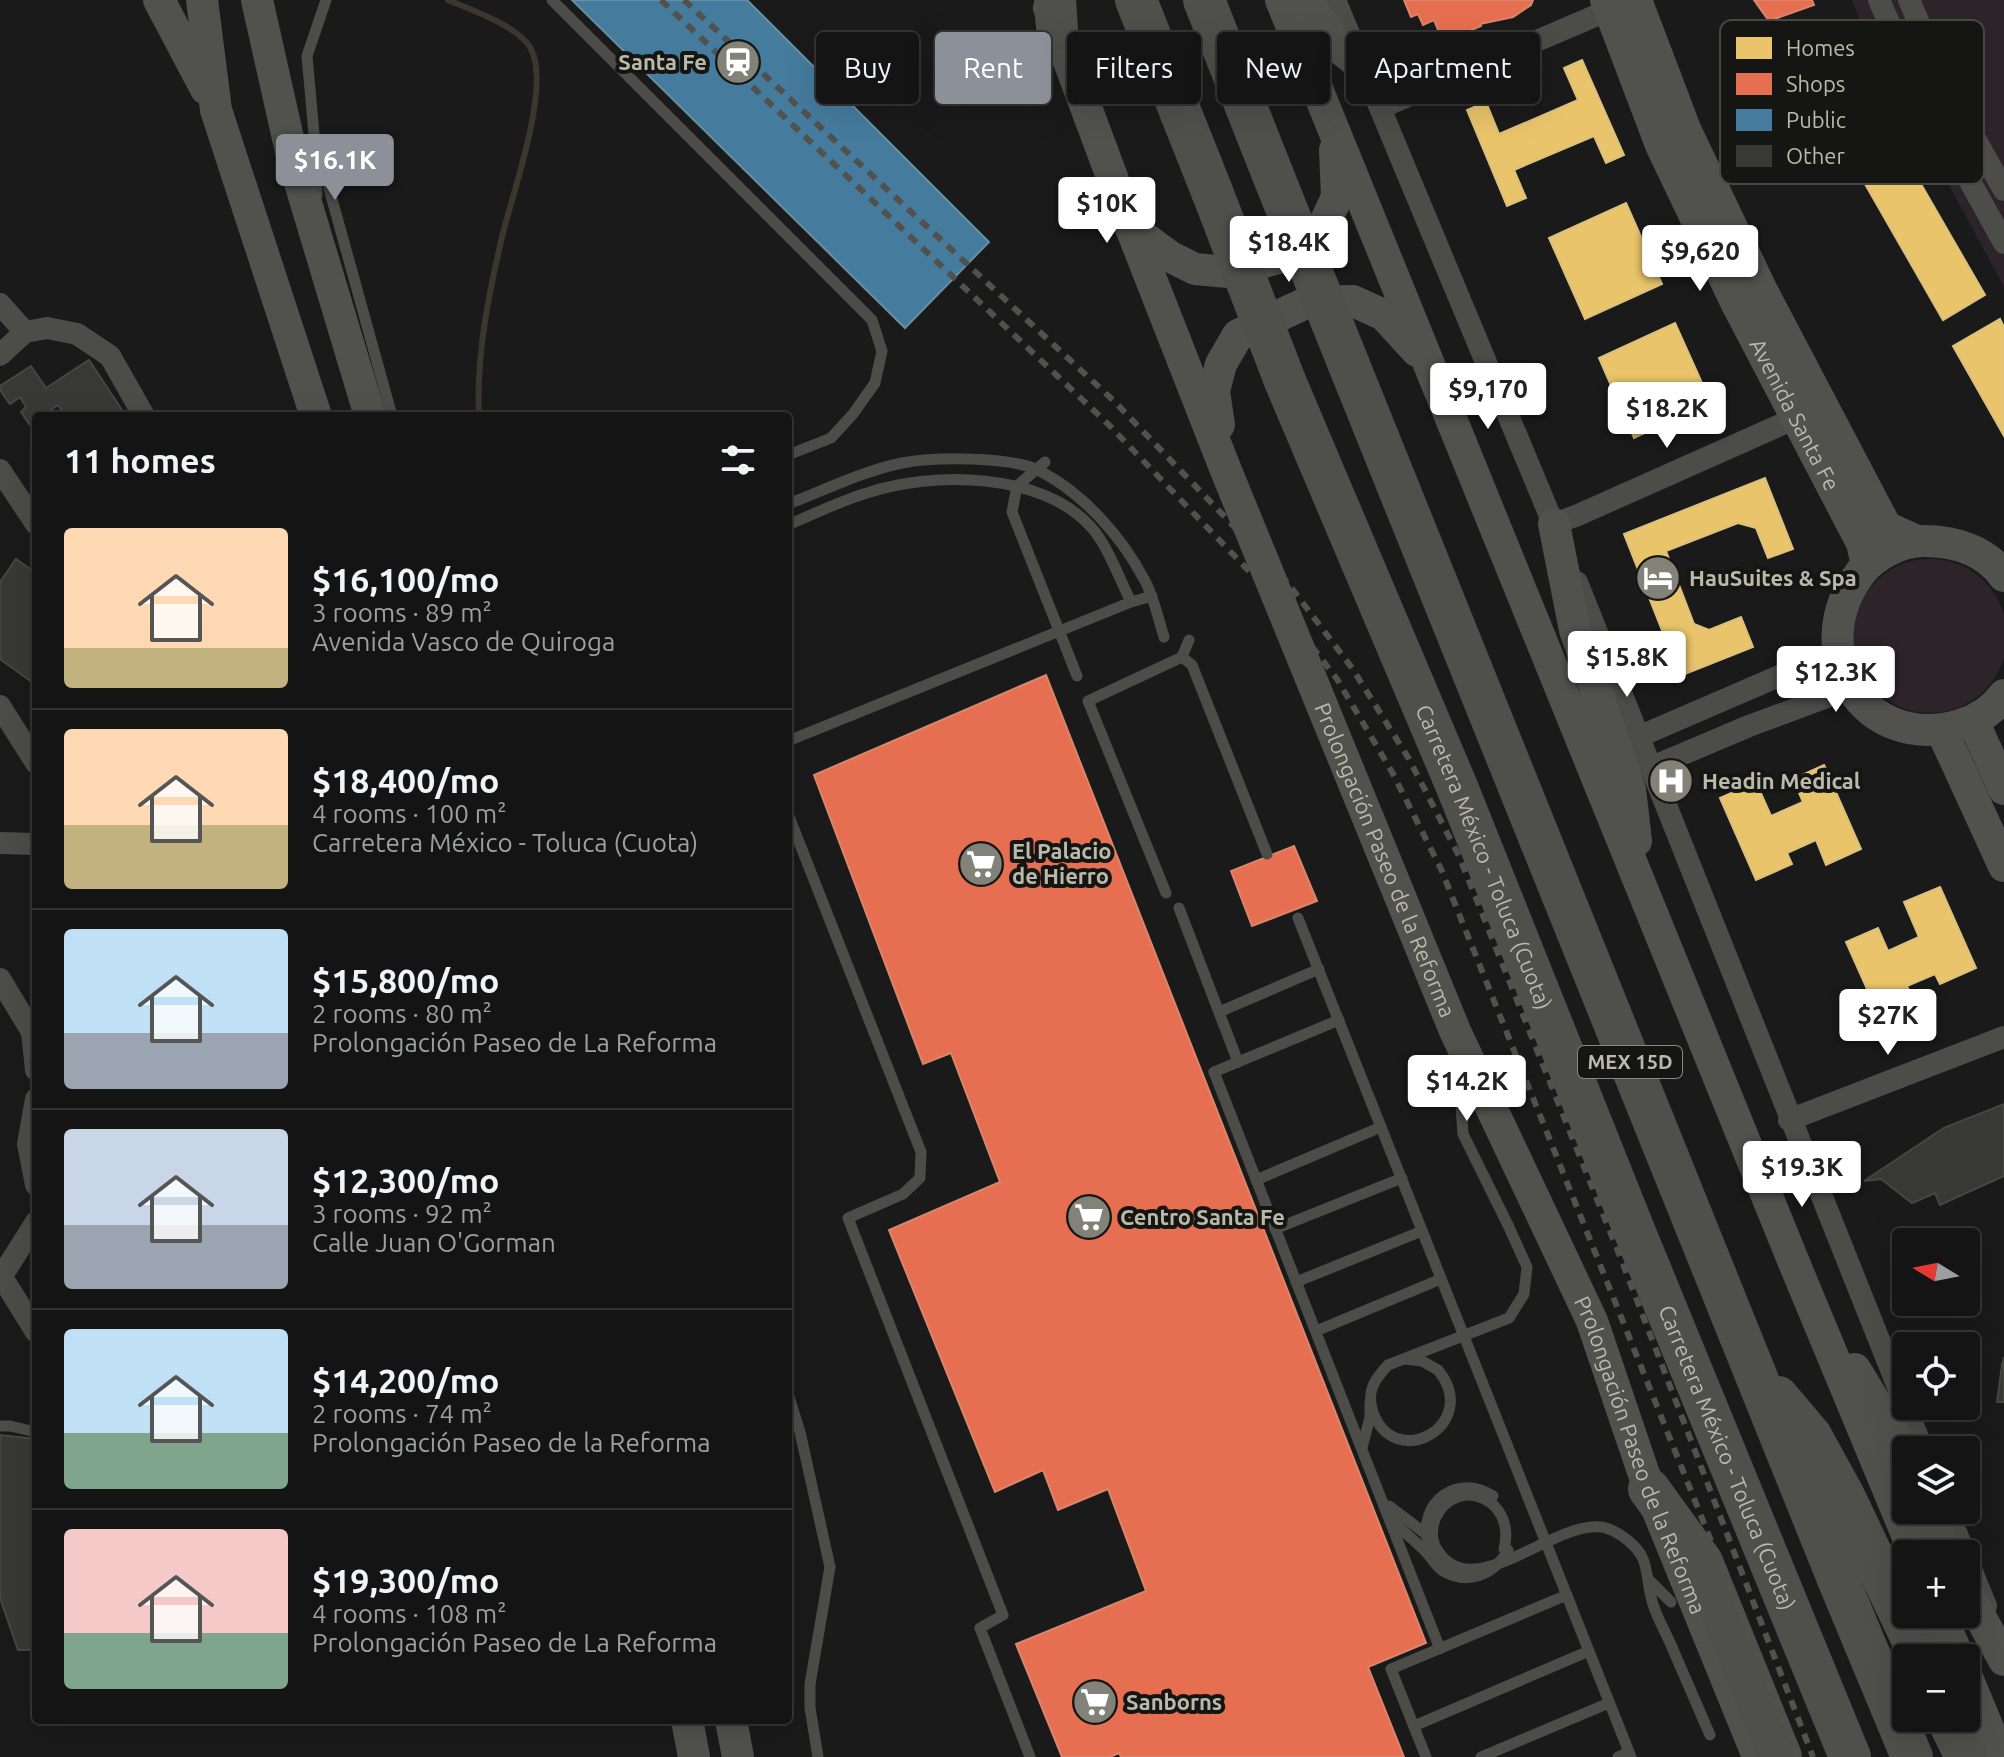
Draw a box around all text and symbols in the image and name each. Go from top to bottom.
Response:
legend [1720,20,1984,184]
chip: Buy [816,32,919,104]
chip: Rent [935,32,1051,104]
chip: Filters [1067,32,1201,104]
chip: New [1217,32,1330,104]
chip: Apartment [1346,32,1540,104]
text: Homes [1786,35,1855,60]
station icon: Santa Fe [714,38,762,86]
place label: Santa Fe [618,49,707,74]
text: Shops [1786,71,1845,96]
text: Public [1786,107,1846,132]
pin: $16.1K [270,134,400,202]
text: Other [1786,143,1845,168]
text: $16.1K [294,145,376,174]
pin: $10K [1060,177,1154,245]
text: $10K [1076,188,1138,217]
pin: $18.4K [1224,216,1354,284]
pin: $9,620 [1635,225,1765,293]
text: $18.4K [1248,227,1330,256]
text: $9,620 [1660,236,1740,265]
street label: Avenida Santa Fe [1745,334,1845,495]
pin: $9,170 [1423,363,1553,431]
text: $9,170 [1448,374,1528,403]
pin: $18.2K [1602,382,1732,450]
text: $18.2K [1626,393,1708,422]
icon: filters [716,438,760,482]
text: 11 homes [64,441,216,479]
hotel icon: HauSuites & Spa [1634,554,1682,602]
icon: home [128,560,224,656]
text: $16,100/mo [312,560,499,598]
place label: HauSuites & Spa [1689,565,1857,590]
text: 3 rooms · 89 m² [312,598,492,627]
text: Avenida Vasco de Quiroga [312,627,615,656]
pin: $15.8K [1562,631,1692,699]
text: $15.8K [1586,642,1668,671]
pin: $12.3K [1771,646,1901,714]
text: $12.3K [1795,657,1877,686]
street label: Prolongación Paseo de la Reforma [1310,699,1461,1021]
street label: Carretera México - Toluca (Cuota) [1411,700,1558,1013]
hospital icon: Headin Medical [1647,757,1695,805]
icon: home [128,761,224,857]
text: $18,400/mo [312,761,499,799]
place label: Headin Medical [1702,768,1861,793]
text: 4 rooms · 100 m² [312,799,507,828]
text: Carretera México - Toluca (Cuota) [312,828,698,857]
place label: El Palacio de Hierro [1012,838,1112,888]
supermarket icon: El Palacio de Hierro [957,840,1005,888]
icon: home [128,961,224,1057]
text: $15,800/mo [312,961,499,999]
pin: $27K [1841,989,1935,1057]
text: 2 rooms · 80 m² [312,999,492,1028]
text: $27K [1857,1000,1919,1029]
text: Prolongación Paseo de La Reforma [312,1028,717,1057]
road number: MEX 15D [1578,1046,1682,1078]
pin: $14.2K [1402,1055,1532,1123]
text: $14.2K [1426,1066,1508,1095]
pin: $19.3K [1737,1141,1867,1209]
text: $19.3K [1761,1152,1843,1181]
icon: home [128,1161,224,1257]
text: $12,300/mo [312,1161,499,1199]
supermarket icon: Centro Santa Fe [1065,1193,1113,1241]
text: 3 rooms · 92 m² [312,1199,492,1228]
place label: Centro Santa Fe [1120,1204,1285,1229]
text: Calle Juan O'Gorman [312,1228,556,1257]
north arrow [1892,1228,1980,1316]
map controls [1892,1228,1980,1732]
street label: Prolongación Paseo de la Reforma [1570,1292,1712,1618]
street label: Carretera México - Toluca (Cuota) [1654,1301,1801,1614]
button: locate [1892,1332,1980,1420]
icon: home [128,1361,224,1457]
text: $14,200/mo [312,1361,499,1399]
text: 2 rooms · 74 m² [312,1399,492,1428]
text: Prolongación Paseo de la Reforma [312,1428,711,1457]
button: layers [1892,1436,1980,1524]
button: + [1892,1540,1980,1628]
icon: home [128,1561,224,1657]
text: $19,300/mo [312,1561,499,1599]
text: 4 rooms · 108 m² [312,1599,507,1628]
text: Prolongación Paseo de La Reforma [312,1628,717,1657]
button: − [1892,1644,1980,1732]
supermarket icon: Sanborns [1071,1678,1119,1726]
place label: Sanborns [1126,1689,1222,1714]

